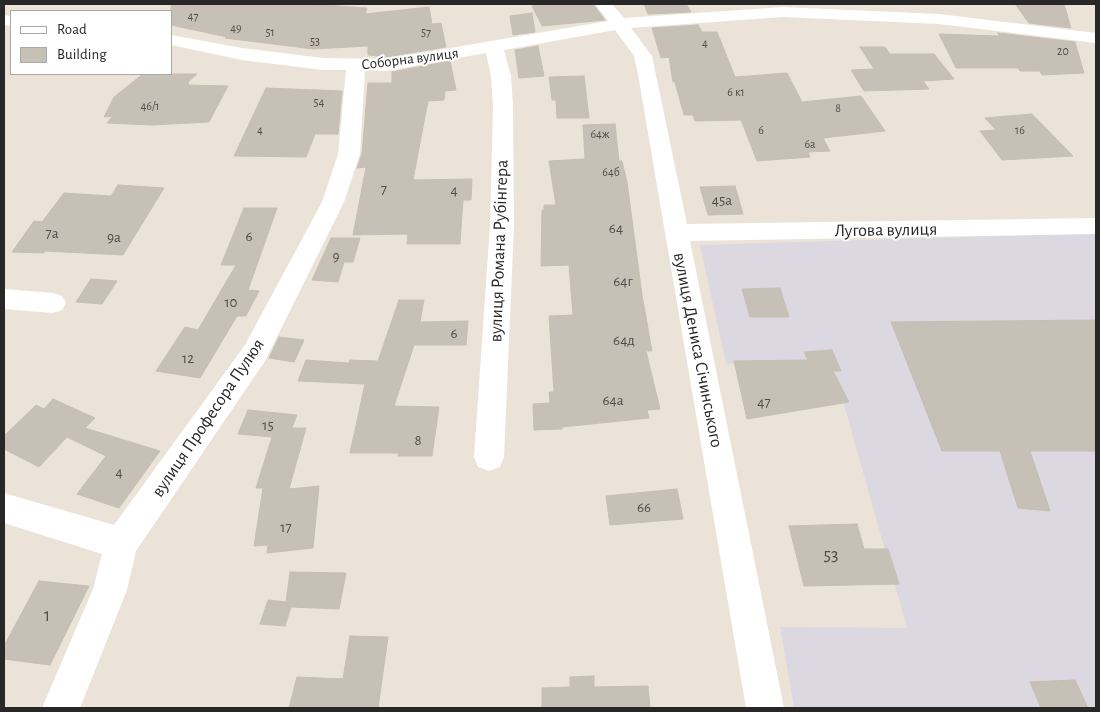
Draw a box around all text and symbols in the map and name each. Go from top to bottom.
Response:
house number: 47 [188,9,198,23]
legend [10,10,172,75]
house number: 49 [230,21,242,35]
text: Road [57,22,87,37]
house number: 51 [265,25,275,39]
house number: 57 [421,25,431,39]
house number: 53 [310,34,320,48]
house number: 4 [702,36,708,50]
street label: Соборна вулиця [360,44,460,74]
house number: 20 [1057,44,1069,58]
text: Building [57,47,107,62]
house number: 6 к1 [727,85,745,99]
house number: 54 [314,95,324,109]
house number: 46/1 [141,99,159,113]
house number: 8 [835,101,841,115]
house number: 4 [257,123,263,137]
house number: 6 [758,123,764,137]
house number: 16 [1015,123,1025,137]
house number: 64ж [590,127,610,141]
house number: 6а [804,137,816,151]
street label: вулиця Романа Рубінгера [485,159,513,343]
house number: 64б [602,165,620,179]
house number: 7 [381,180,387,198]
house number: 4 [450,181,458,199]
house number: 45а [712,191,732,209]
street label: Лугова вулиця [834,218,938,242]
house number: 64 [609,219,623,237]
house number: 7а [45,224,59,242]
house number: 6 [245,227,253,245]
house number: 9а [107,228,121,246]
house number: 9 [332,247,340,265]
street label: вулиця Дениса Січинського [668,251,728,449]
house number: 64г [613,272,633,290]
house number: 10 [224,293,238,311]
house number: 6 [450,324,458,342]
house number: 64д [613,331,635,349]
street label: вулиця Професора Пулюя [147,335,269,501]
house number: 12 [182,349,194,367]
house number: 64а [602,391,624,409]
house number: 47 [757,393,771,411]
house number: 15 [262,416,274,434]
house number: 8 [414,431,422,449]
house number: 4 [115,463,123,481]
house number: 66 [637,498,651,516]
house number: 17 [280,518,292,536]
house number: 53 [824,544,838,566]
house number: 1 [44,605,50,627]

